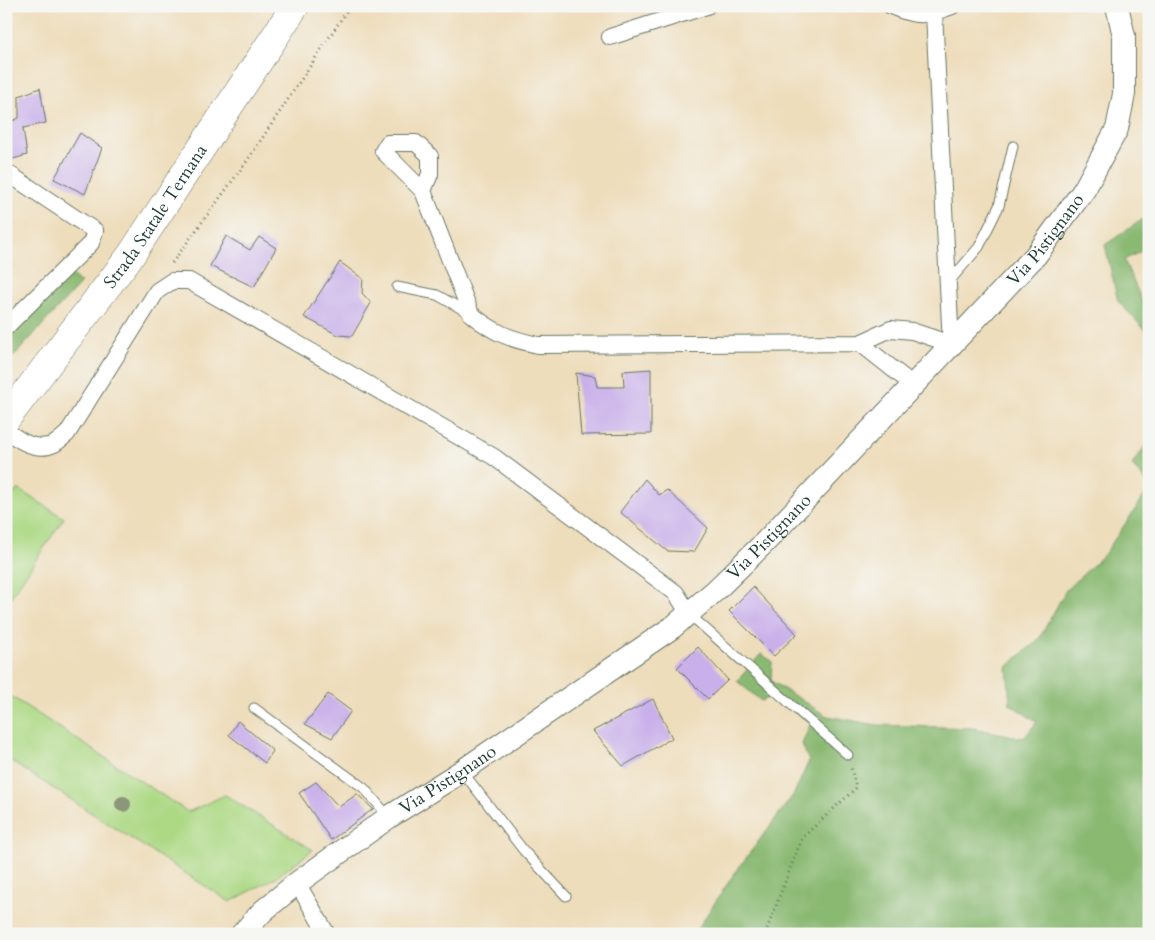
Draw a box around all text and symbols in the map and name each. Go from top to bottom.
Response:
street label: Strada Statale Ternana [98,139,214,294]
street label: Via Pistignano [1001,188,1090,292]
street label: Via Pistignano [721,488,817,586]
street label: Via Pistignano [394,739,502,821]

